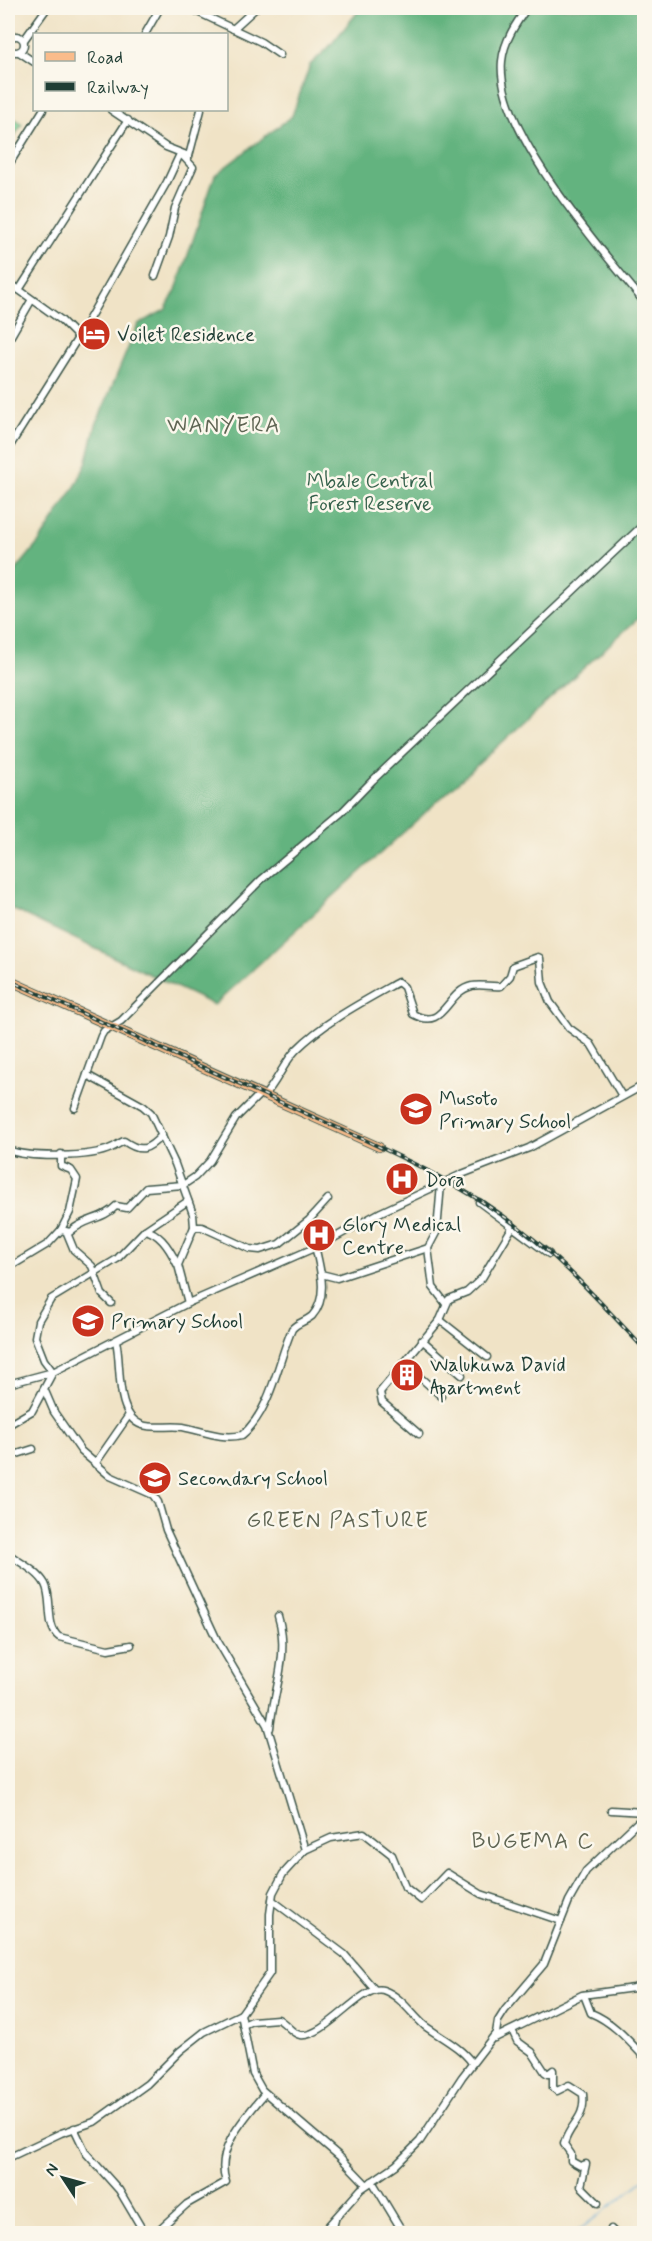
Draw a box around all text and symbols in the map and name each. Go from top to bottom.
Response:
legend [33,33,228,111]
text: Road [87,46,123,70]
text: Railway [87,76,149,100]
hotel icon: Voilet Residence [76,316,112,352]
place label: Voilet Residence [117,322,255,349]
district label: WANYERA [167,412,281,440]
park label: Mbale Central Forest Reserve [307,468,433,518]
place label: Musoto Primary School [439,1086,571,1136]
school or university icon: Musoto Primary School [398,1091,434,1127]
hospital icon: Dora [384,1161,420,1197]
place label: Dora [425,1167,465,1194]
place label: Glory Medical Centre [342,1212,461,1262]
hospital icon: Glory Medical Centre [301,1217,337,1253]
school or university icon: Primary School [70,1303,106,1339]
place label: Primary School [111,1309,243,1336]
place label: Walukuwa David Apartment [430,1352,566,1403]
building icon: Walukuwa David Apartment [389,1357,425,1393]
school or university icon: Secondary School [137,1460,173,1496]
place label: Secondary School [178,1466,328,1493]
district label: GREEN PASTURE [247,1507,429,1535]
district label: BUGEMA C [472,1828,594,1856]
north arrow [33,2148,93,2208]
text: N [40,2160,64,2181]

